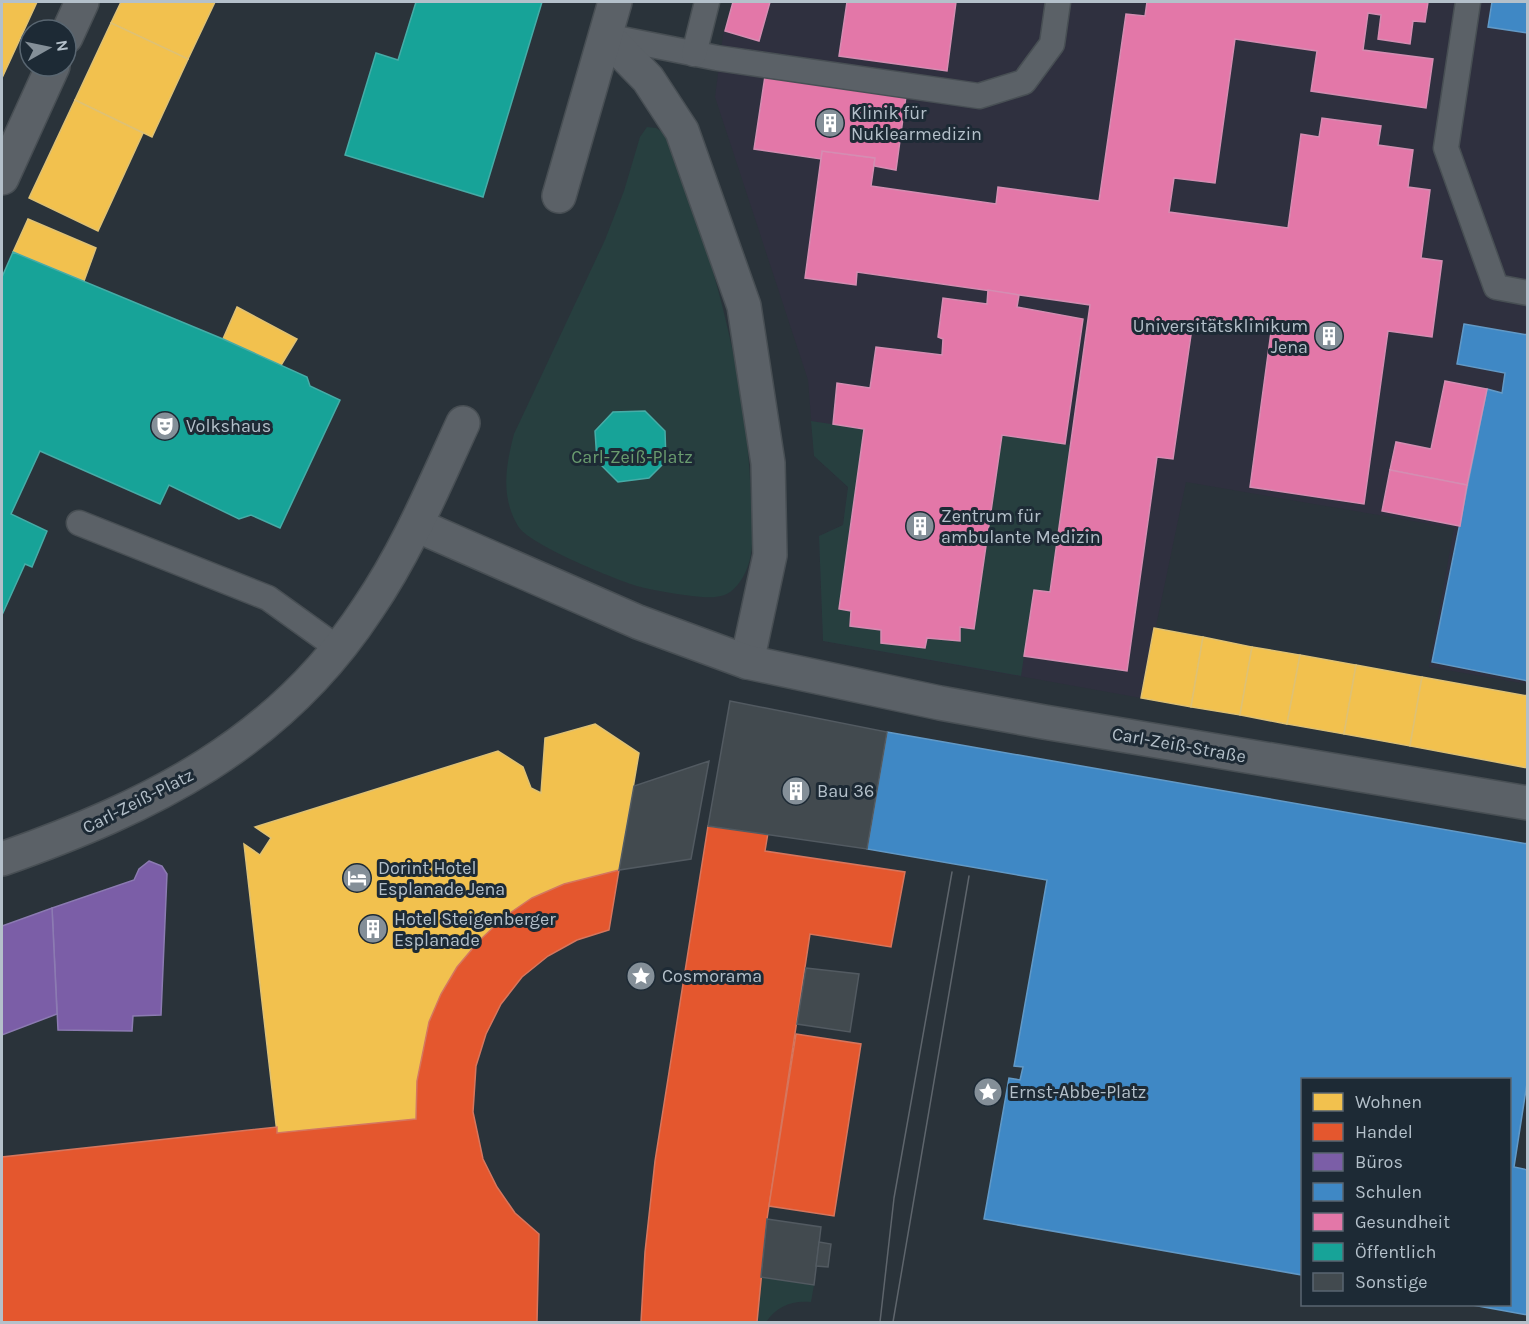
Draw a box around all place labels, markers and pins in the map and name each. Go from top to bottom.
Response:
place label: Klinik für Nuklearmedizin [851,102,982,145]
building icon: Klinik für Nuklearmedizin [814,107,846,139]
place label: Universitätsklinikum Jena [1133,315,1308,358]
building icon: Universitätsklinikum Jena [1313,320,1345,352]
theatre icon: Volkshaus [149,410,181,442]
place label: Volkshaus [186,415,271,437]
place label: Zentrum für ambulante Medizin [941,505,1101,548]
building icon: Zentrum für ambulante Medizin [904,510,936,542]
building icon: Bau 36 [780,775,812,807]
place label: Bau 36 [817,780,874,802]
place label: Dorint Hotel Esplanade Jena [378,857,505,900]
hotel icon: Dorint Hotel Esplanade Jena [341,862,373,894]
place label: Hotel Steigenberger Esplanade [394,908,556,951]
building icon: Hotel Steigenberger Esplanade [357,913,389,945]
place icon: Cosmorama [625,960,657,992]
place label: Cosmorama [662,965,762,987]
place icon: Ernst-Abbe-Platz [972,1076,1004,1108]
place label: Ernst-Abbe-Platz [1009,1081,1146,1103]

